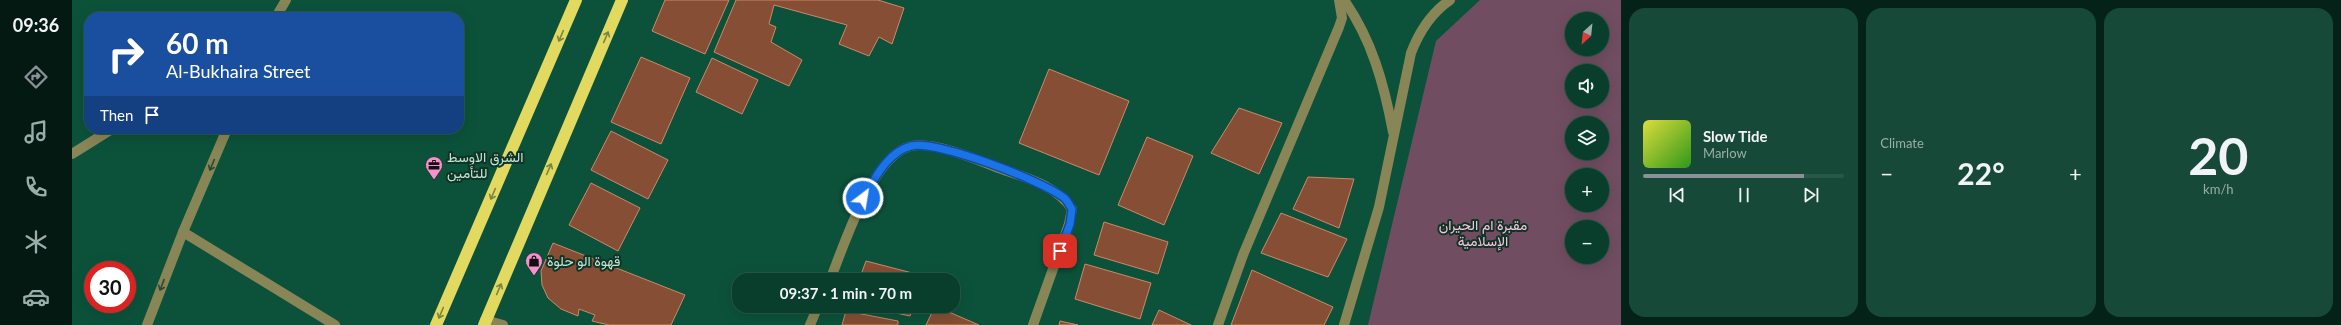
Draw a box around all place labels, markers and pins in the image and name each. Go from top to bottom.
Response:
place label: الشرق الاوسط للتأمين [447,148,524,182]
office icon: الشرق الاوسط للتأمين [424,155,444,180]
pin [1043,234,1077,268]
shop icon: قهوة الو حلوة [524,251,544,276]
place label: قهوة الو حلوة [547,252,620,270]

